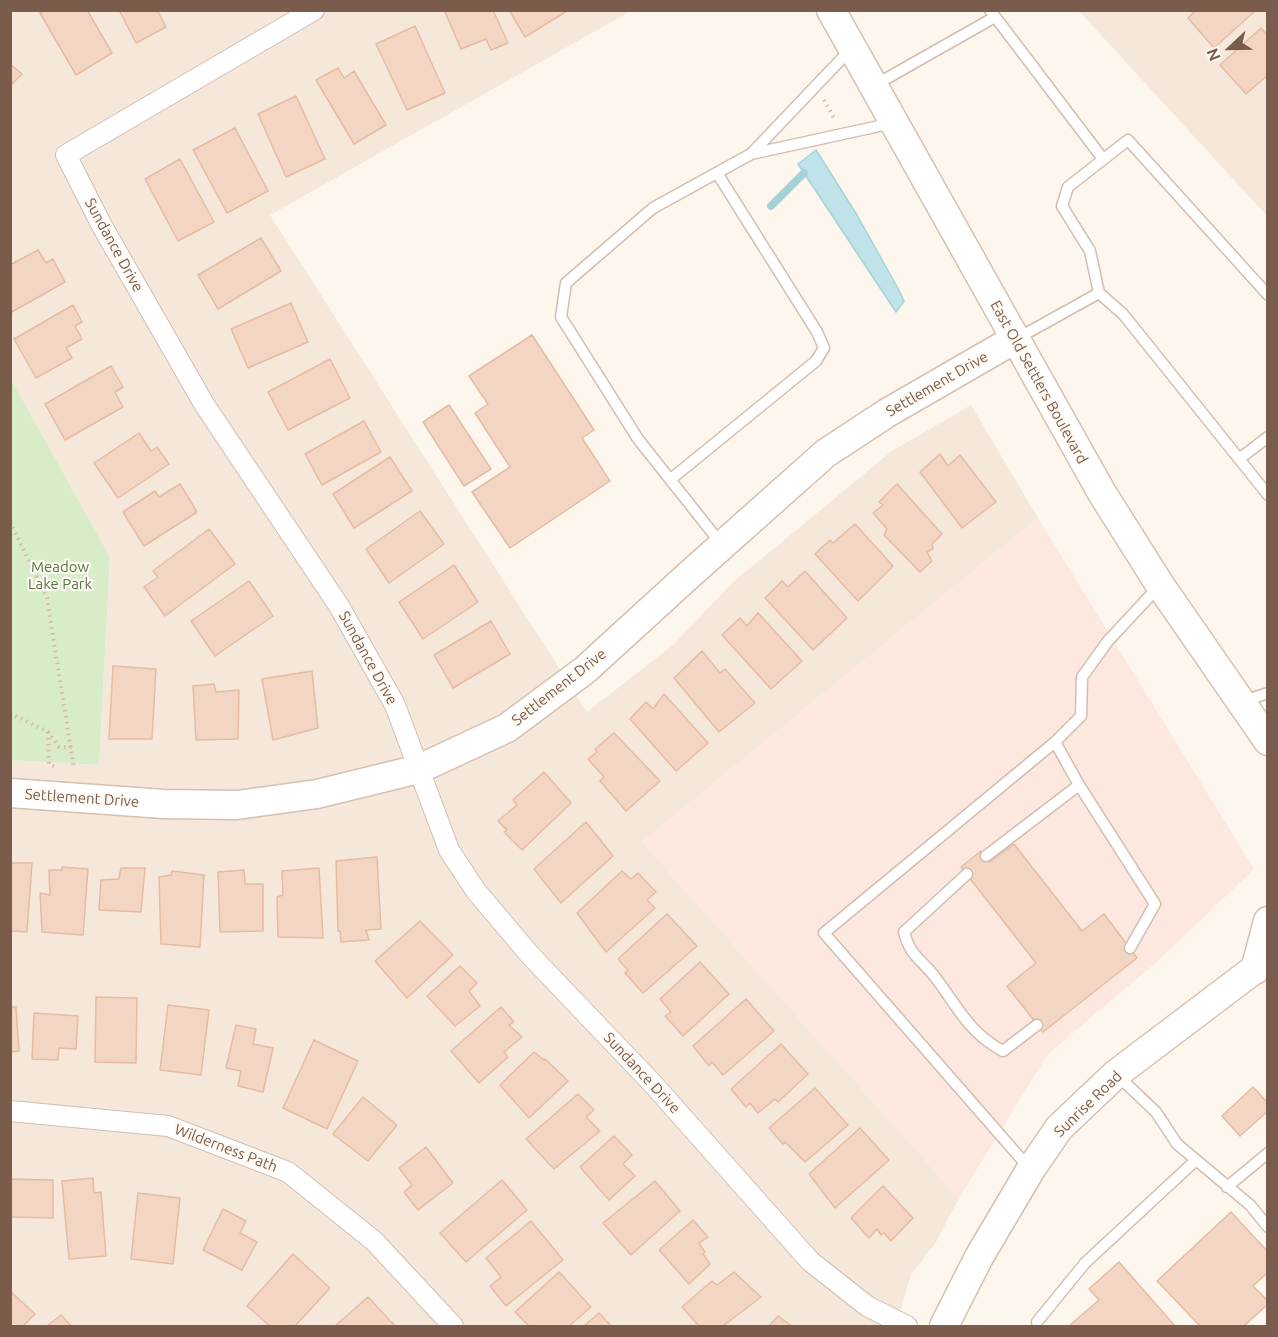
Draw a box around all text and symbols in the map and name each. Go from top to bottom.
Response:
north arrow [1200,18,1260,78]
text: N [1203,46,1224,64]
street label: Sundance Drive [81,195,147,295]
street label: East Old Settlers Boulevard [987,297,1091,467]
street label: Settlement Drive [883,348,991,420]
park label: Meadow Lake Park [28,558,92,593]
street label: Sundance Drive [335,608,401,708]
street label: Settlement Drive [508,645,610,729]
street label: Settlement Drive [24,785,140,811]
street label: Sundance Drive [600,1029,684,1117]
street label: Sunrise Road [1050,1067,1126,1141]
street label: Wilderness Path [172,1120,280,1176]

